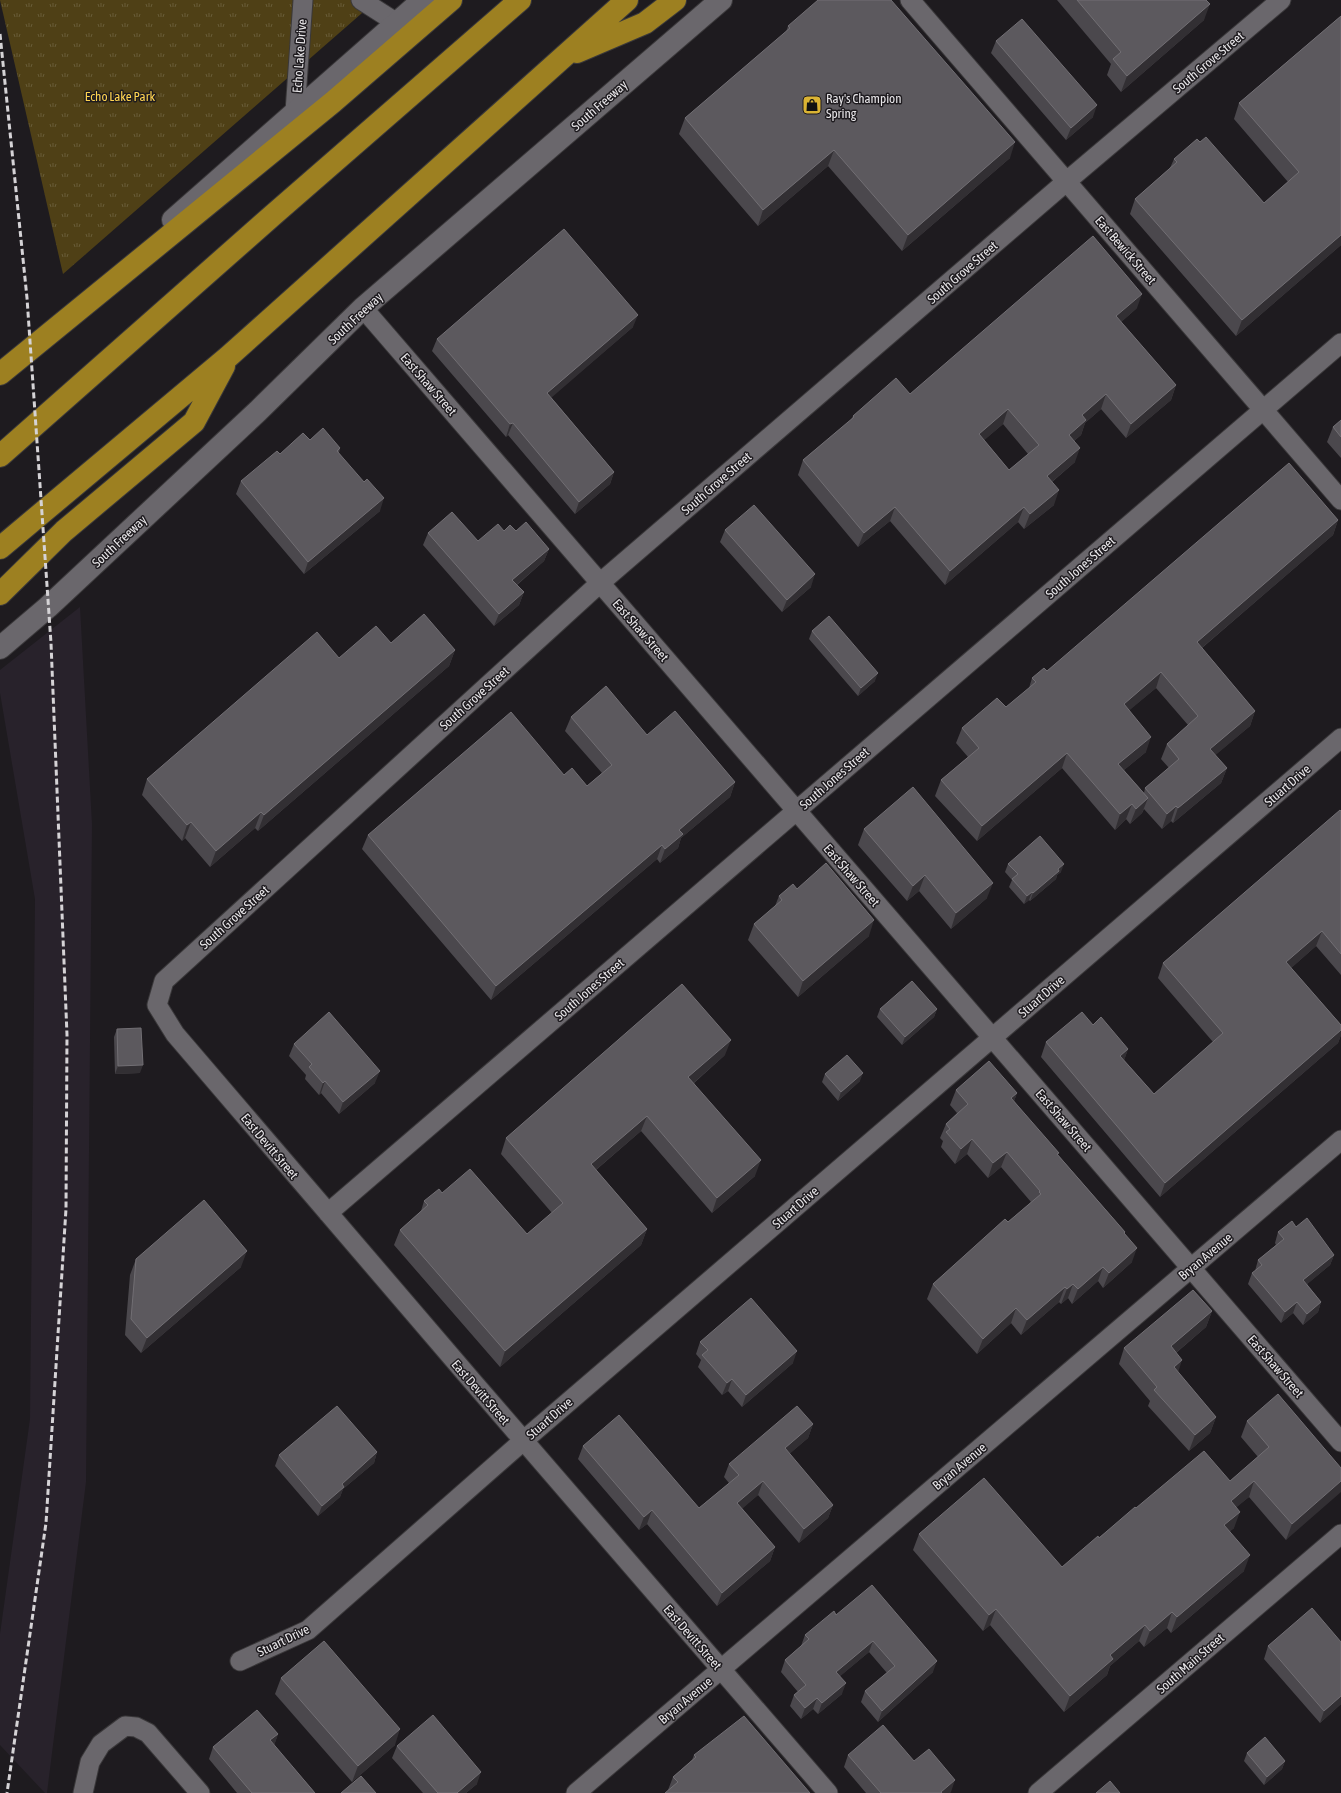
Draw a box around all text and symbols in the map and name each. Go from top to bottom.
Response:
street label: Echo Lake Drive [289,19,310,93]
street label: South Grove Street [1170,28,1247,96]
street label: South Freeway [568,77,631,134]
park label: Echo Lake Park [85,89,156,104]
place label: Ray's Champion Spring [826,91,902,121]
shop icon: Ray's Champion Spring [801,94,823,116]
street label: East Bewick Street [1092,213,1159,288]
street label: South Grove Street [924,238,1001,307]
street label: South Freeway [325,289,386,347]
street label: East Shaw Street [398,350,460,419]
street label: South Grove Street [678,449,755,518]
street label: South Freeway [89,512,150,570]
street label: South Jones Street [1043,533,1118,602]
street label: East Shaw Street [610,596,672,665]
street label: South Grove Street [437,663,512,733]
street label: South Jones Street [797,744,872,813]
street label: Stuart Drive [1261,761,1313,809]
street label: East Shaw Street [821,841,883,910]
street label: South Grove Street [197,882,272,952]
street label: South Jones Street [552,955,627,1024]
street label: Stuart Drive [1015,972,1067,1020]
street label: East Shaw Street [1033,1086,1095,1155]
street label: East Devitt Street [238,1111,302,1182]
street label: Stuart Drive [769,1183,821,1231]
street label: Bryan Avenue [1175,1230,1235,1283]
street label: East Shaw Street [1245,1332,1307,1401]
street label: East Devitt Street [448,1357,513,1428]
street label: Stuart Drive [523,1394,575,1442]
street label: Bryan Avenue [929,1440,989,1493]
street label: East Devitt Street [660,1602,725,1673]
street label: Stuart Drive [255,1621,312,1659]
street label: South Main Street [1154,1630,1227,1697]
street label: Bryan Avenue [655,1674,715,1727]

